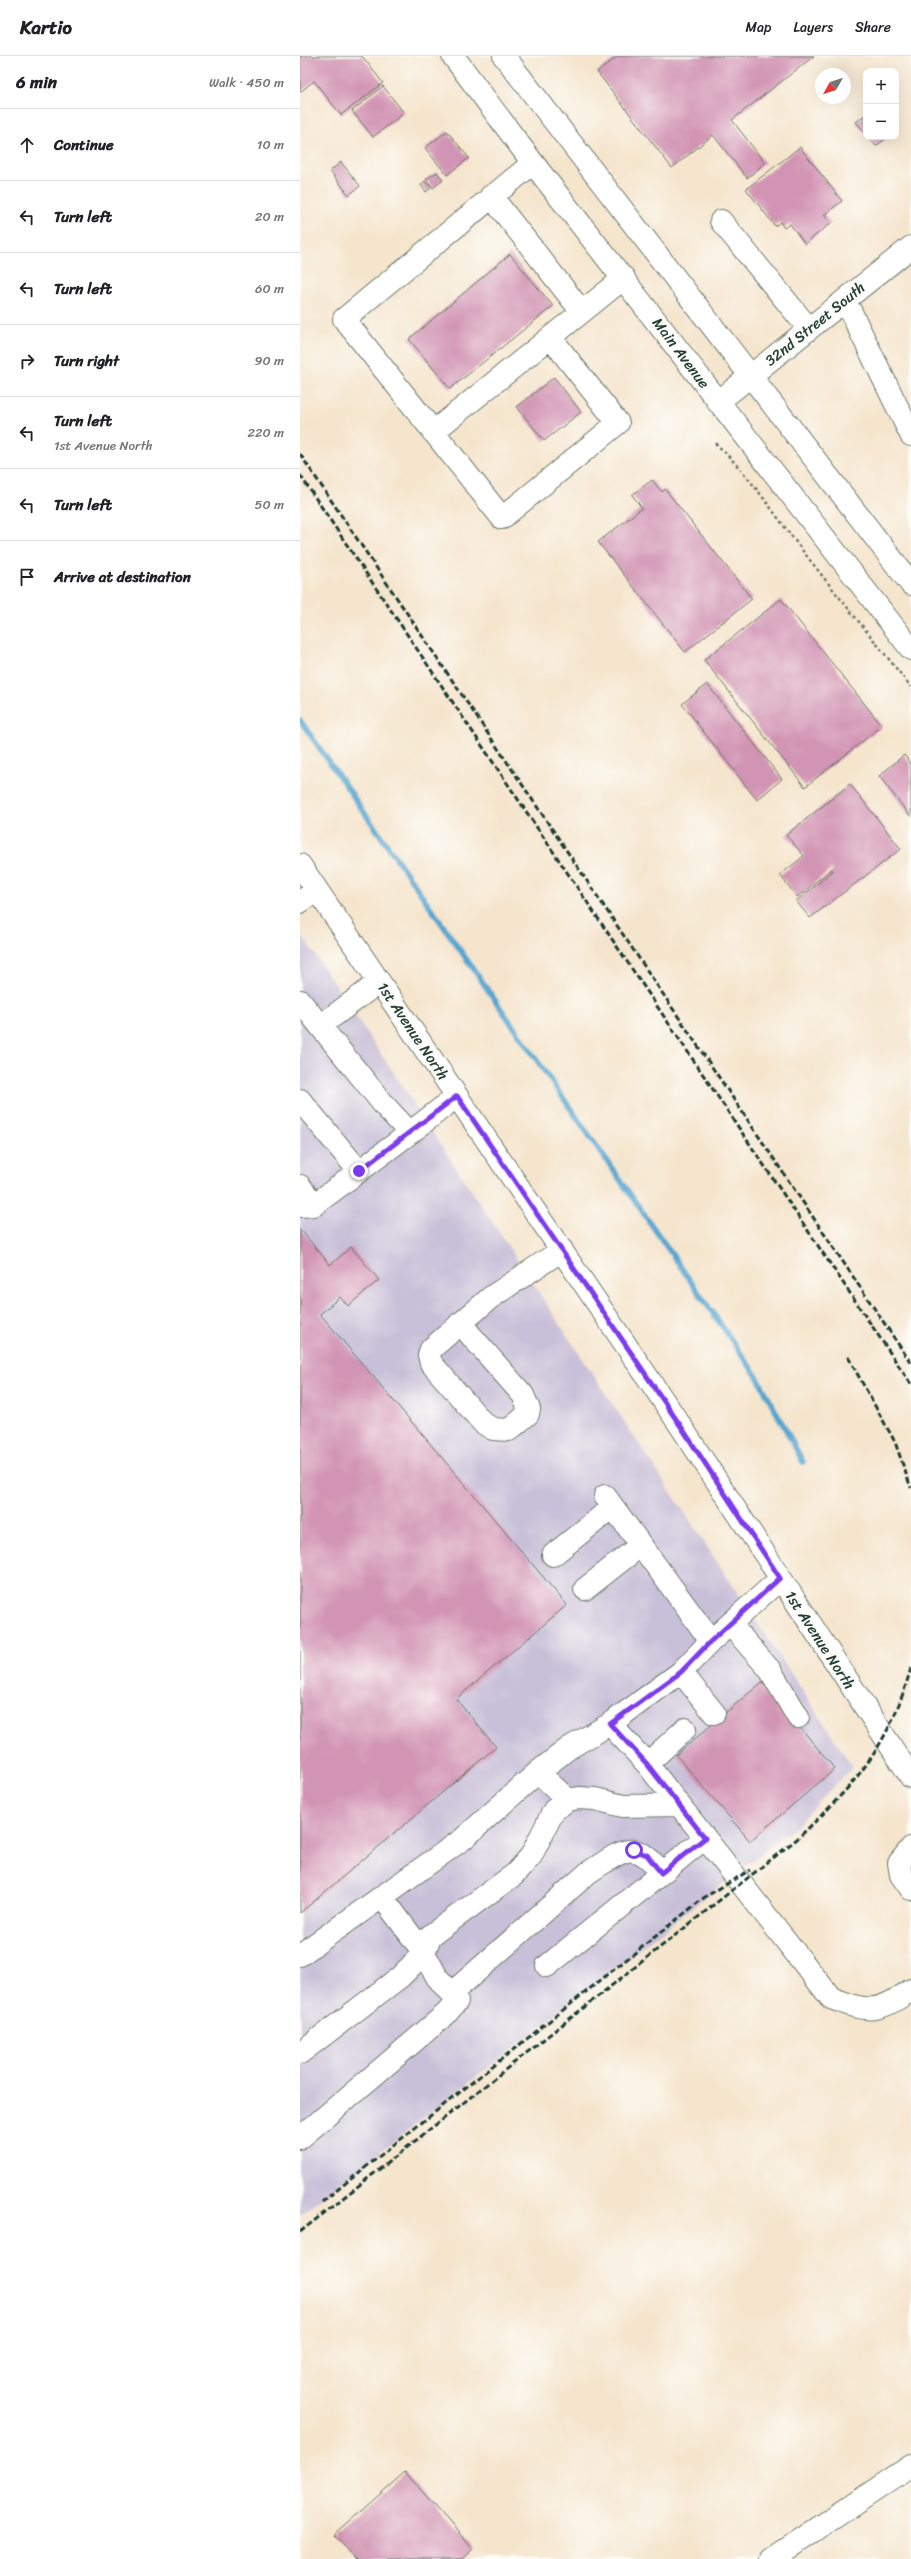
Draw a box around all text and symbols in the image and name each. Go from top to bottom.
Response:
text: Kartio [20,11,72,44]
text: Map [746,15,771,40]
text: Layers [793,15,833,40]
text: Share [855,15,891,40]
text: 6 min [16,67,57,97]
north arrow [815,68,851,104]
map controls [863,68,899,140]
button: + [863,68,899,104]
text: Walk · 450 m [209,71,284,94]
button: − [863,104,899,140]
text: Continue [54,132,114,158]
text: 10 m [257,133,284,156]
icon: ahead [16,134,38,156]
text: Turn left [54,204,112,230]
text: 20 m [255,205,284,228]
icon: left [16,206,38,228]
street label: 32nd Street South [759,275,871,373]
text: Turn left [54,276,112,302]
text: 60 m [255,277,284,300]
icon: left [16,278,38,300]
street label: Main Avenue [645,312,717,395]
text: Turn right [54,348,119,374]
text: 90 m [254,349,284,372]
icon: right [16,350,38,372]
text: Turn left [54,408,112,434]
text: 220 m [247,421,284,444]
icon: left [16,422,38,444]
text: 1st Avenue North [54,434,153,457]
text: Turn left [54,492,112,518]
text: 50 m [254,493,284,516]
icon: left [16,494,38,516]
text: Arrive at destination [54,564,191,590]
icon: arrive [16,566,38,588]
street label: 1st Avenue North [370,977,456,1085]
route end [350,1162,368,1180]
street label: 1st Avenue North [778,1585,862,1695]
route start [625,1841,643,1859]

